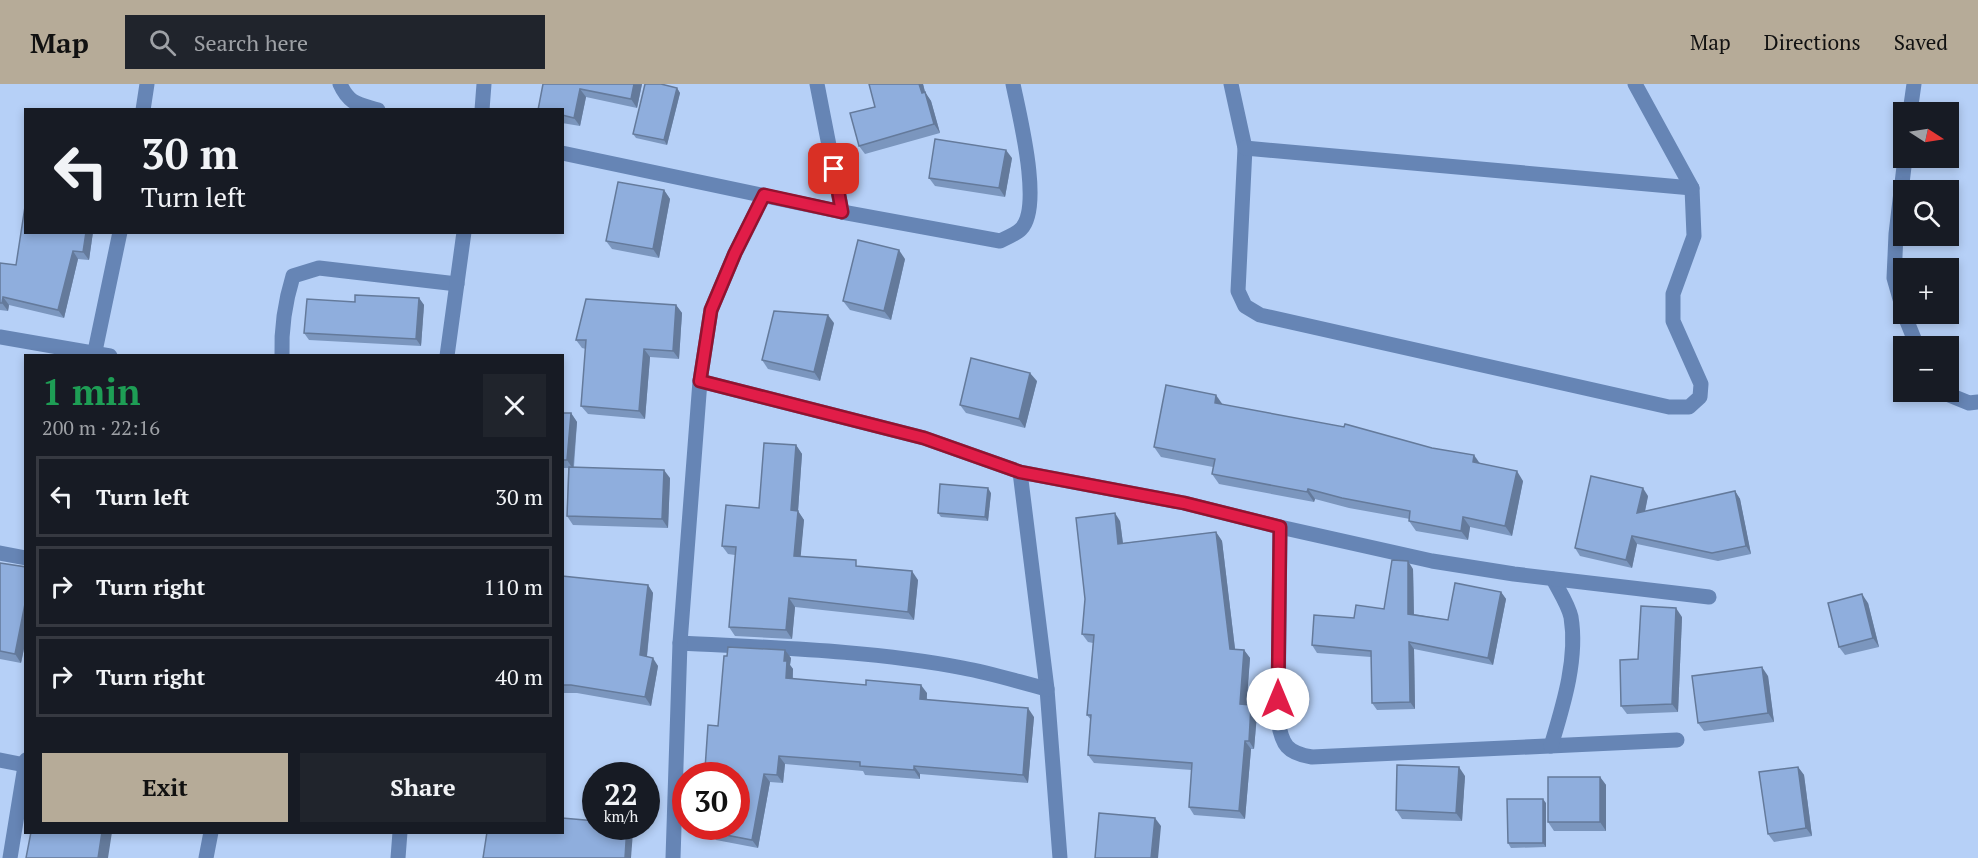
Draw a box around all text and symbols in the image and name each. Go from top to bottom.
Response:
search box [125,15,545,69]
text: Map [30,24,89,61]
icon: search [146,26,179,59]
text: Search here [194,28,308,57]
text: Map [1690,28,1731,56]
text: Directions [1764,28,1861,56]
text: Saved [1894,28,1948,56]
north arrow [1893,102,1959,168]
map controls [1893,102,1959,402]
text: 30 m [141,125,239,181]
icon: left [42,132,120,210]
pin [808,143,859,194]
icon: arrive [817,152,850,185]
text: Turn left [141,179,246,215]
button: search [1893,180,1959,246]
button: + [1893,258,1959,324]
button: − [1893,336,1959,402]
text: 1 min [42,368,140,415]
button: close [483,374,546,437]
text: 200 m · 22:16 [42,414,160,441]
icon: left [45,480,78,513]
text: Turn left [96,482,189,511]
text: 30 m [495,482,543,511]
icon: right [45,570,78,603]
text: Turn right [96,572,205,601]
text: 110 m [483,572,543,601]
icon: right [45,660,78,693]
text: Turn right [96,662,205,691]
text: 40 m [495,662,543,691]
position arrow [1246,667,1310,731]
button: Exit [42,753,288,822]
button: Share [300,753,546,822]
speed limit sign: 30 [672,762,750,840]
text: 22 [604,774,638,814]
text: km/h [604,806,638,826]

